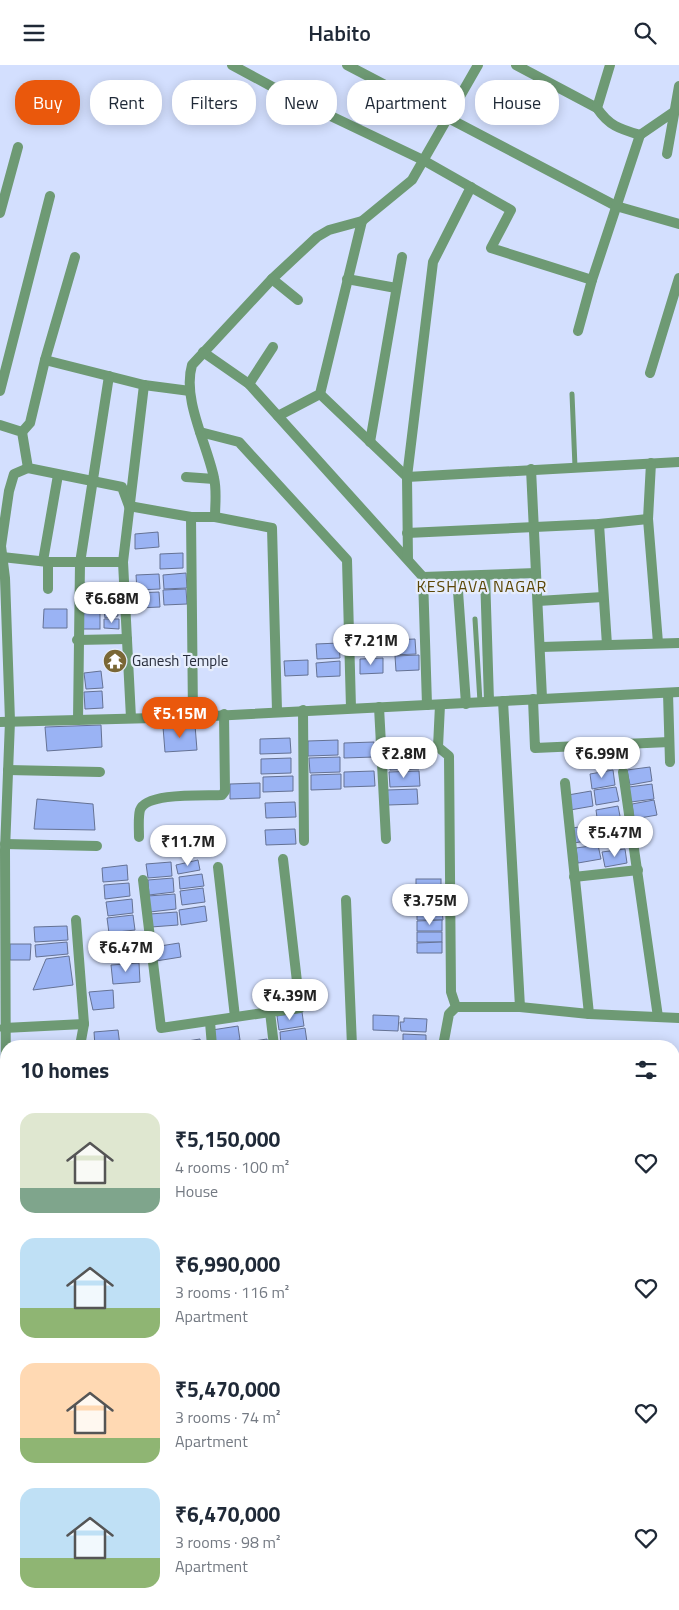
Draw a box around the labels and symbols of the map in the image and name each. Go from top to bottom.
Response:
district label: KESHAVA NAGAR [417,574,547,598]
pin: ₹6.68M [71,581,153,624]
pin: ₹7.21M [330,623,412,666]
temple icon: Ganesh Temple [102,648,128,674]
place label: Ganesh Temple [132,649,228,672]
pin: ₹5.15M [139,697,221,739]
pin: ₹2.8M [369,737,439,779]
pin: ₹6.99M [561,737,643,779]
pin: ₹5.47M [574,815,656,858]
pin: ₹11.7M [147,825,229,867]
pin: ₹3.75M [389,883,471,926]
pin: ₹6.47M [85,931,167,973]
pin: ₹4.39M [249,979,331,1021]

